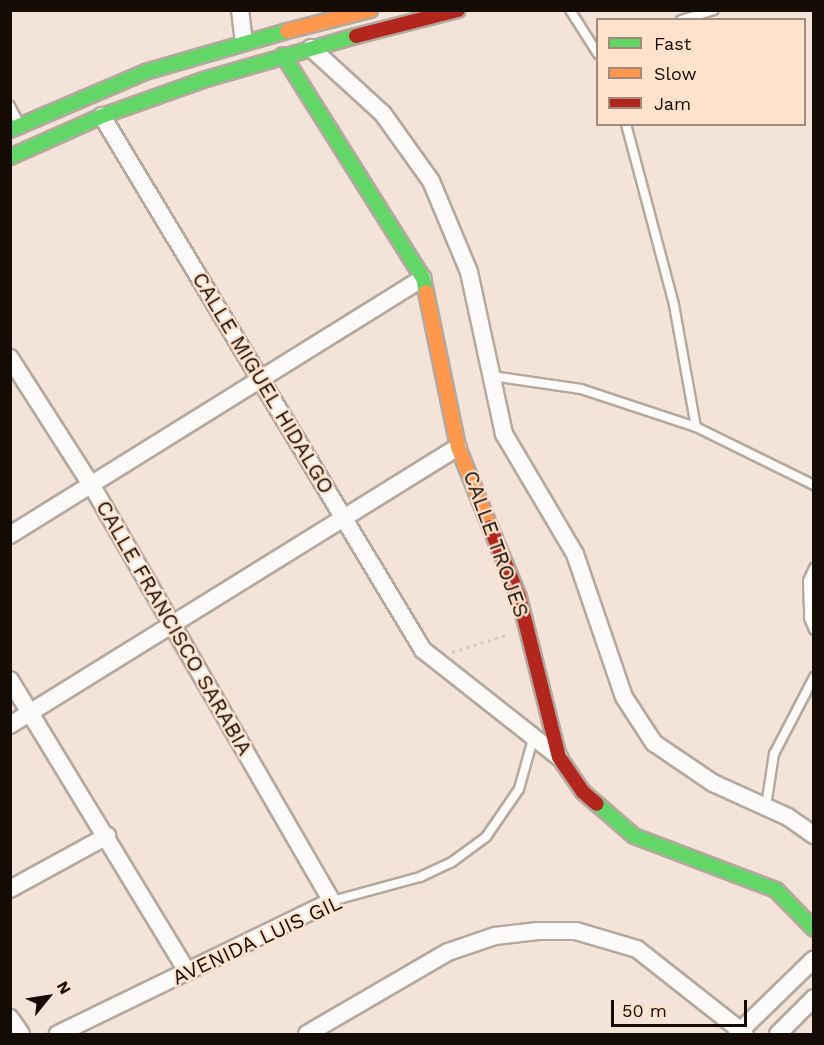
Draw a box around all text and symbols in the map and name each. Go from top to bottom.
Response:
legend [596,18,806,126]
text: Fast [654,33,691,54]
text: Slow [654,63,697,84]
text: Jam [654,93,691,114]
street label: CALLE MIGUEL HIDALGO [187,267,339,499]
street label: CALLE TROJES [458,467,534,621]
street label: CALLE FRANCISCO SARABIA [91,496,257,760]
street label: AVENIDA LUIS GIL [168,890,346,990]
north arrow [18,967,78,1027]
text: N [53,978,75,998]
scale bar [614,988,750,1026]
text: 50 m [622,1000,667,1021]

